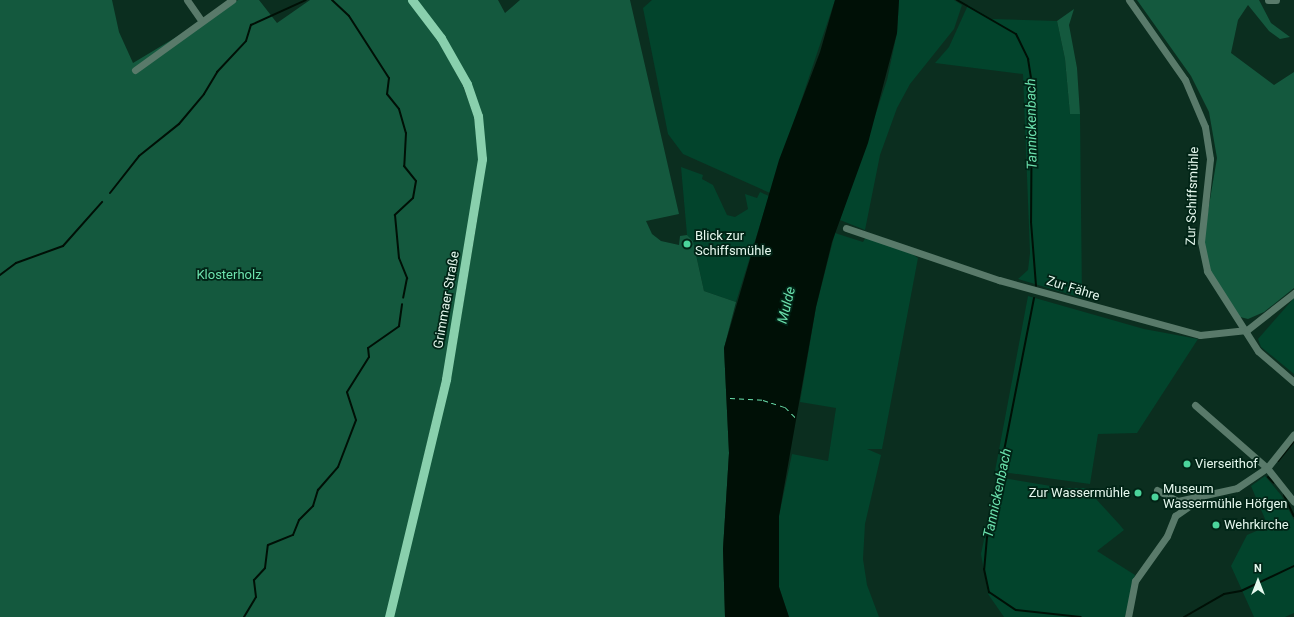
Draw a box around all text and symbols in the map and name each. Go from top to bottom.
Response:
water label: Tannickenbach [1022,78,1040,170]
street label: Zur Schiffsmühle [1183,146,1203,246]
place label: Blick zur Schiffsmühle [695,229,771,260]
marker: Blick zur Schiffsmühle [682,239,692,249]
street label: Grimmaer Straße [431,250,463,350]
park label: Klosterholz [196,267,262,283]
street label: Zur Fähre [1044,274,1102,304]
water label: Mulde [773,285,799,325]
water label: Tannickenbach [979,447,1015,539]
place label: Vierseithof [1195,456,1258,472]
marker: Vierseithof [1182,459,1192,469]
place label: Museum Wassermühle Höfgen [1163,482,1288,513]
place label: Zur Wassermühle [1029,485,1130,501]
marker: Zur Wassermühle [1133,488,1143,498]
marker: Museum Wassermühle Höfgen [1150,492,1160,502]
place label: Wehrkirche [1224,517,1289,533]
marker: Wehrkirche [1211,520,1221,530]
north arrow [1238,561,1278,601]
text: N [1254,562,1262,575]

